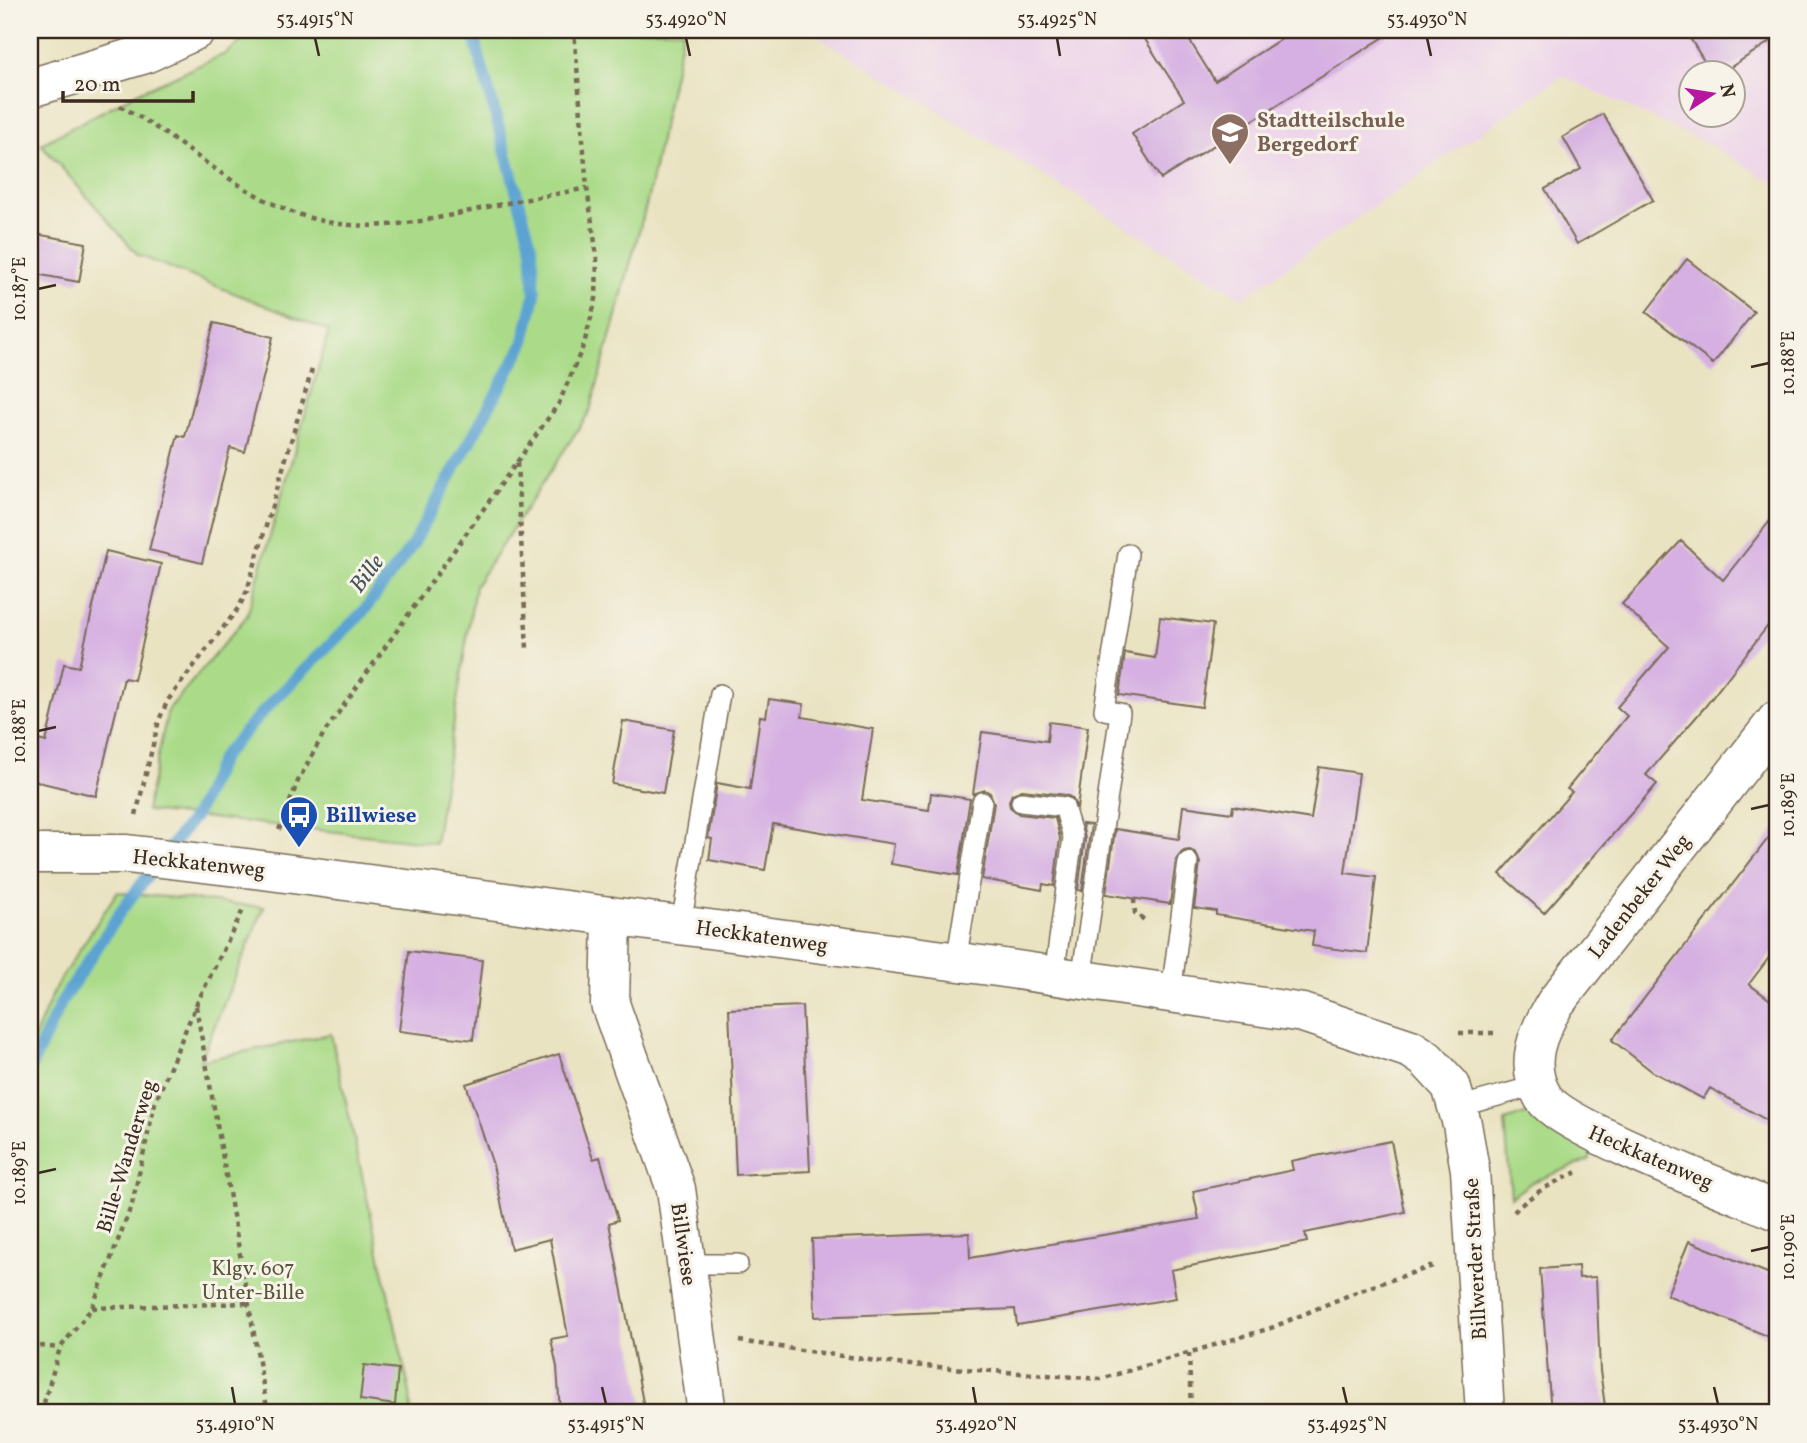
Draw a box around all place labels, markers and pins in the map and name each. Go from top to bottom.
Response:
place label: Stadtteilschule Bergedorf [1257,107,1405,160]
school or university icon: Stadtteilschule Bergedorf [1209,111,1251,166]
bus stop icon: Billwiese [278,794,320,849]
place label: Billwiese [326,802,417,831]

